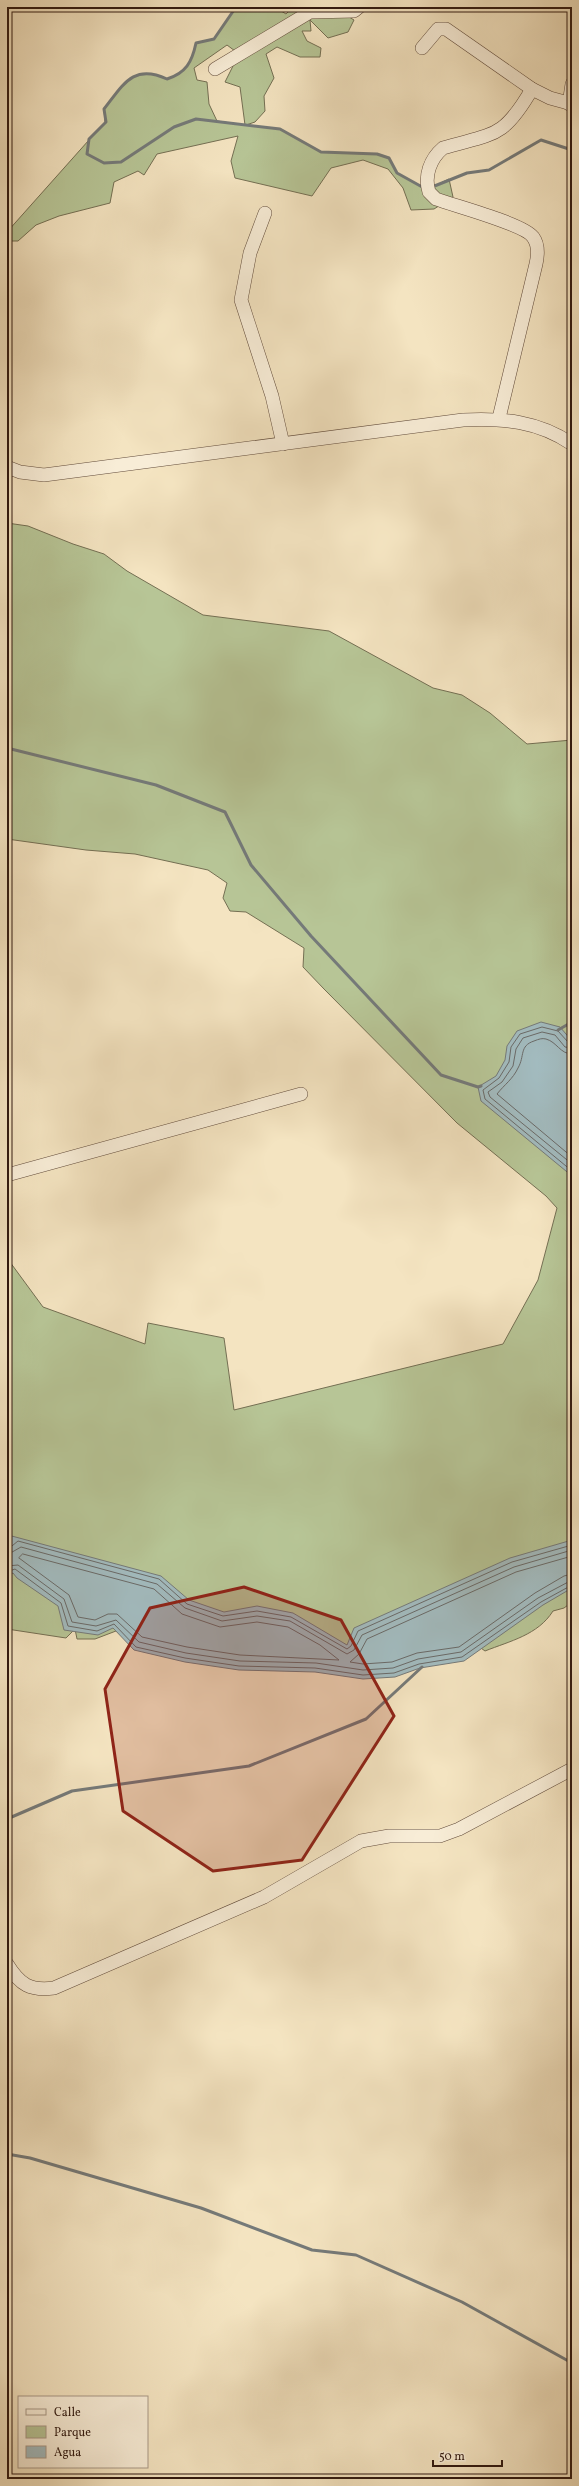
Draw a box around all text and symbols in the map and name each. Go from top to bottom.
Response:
legend [18,2396,148,2468]
text: Calle [54,2405,81,2421]
text: Parque [54,2425,91,2441]
scale bar [433,2442,502,2468]
text: Agua [54,2445,81,2461]
text: 50 m [439,2449,465,2465]

